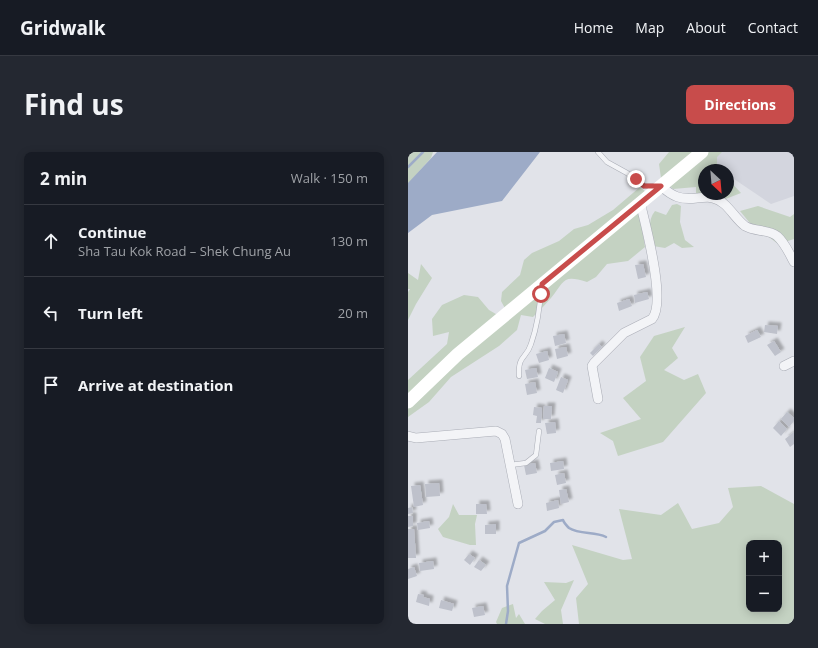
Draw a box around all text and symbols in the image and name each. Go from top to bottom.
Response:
text: Gridwalk [20,15,106,41]
text: Home [574,18,613,37]
text: Map [635,18,664,37]
text: About [686,18,726,37]
text: Contact [748,18,798,37]
text: Find us [24,85,124,123]
button: Directions [686,85,794,124]
north arrow [698,164,734,200]
text: 2 min [40,167,87,190]
text: Walk · 150 m [291,169,368,187]
route end [627,170,645,188]
text: Continue [78,222,146,242]
icon: ahead [40,230,62,252]
text: 130 m [330,232,368,250]
text: Sha Tau Kok Road – Shek Chung Au [78,242,291,260]
route start [532,285,550,303]
icon: left [40,302,62,324]
text: Turn left [78,303,143,323]
text: 20 m [338,304,368,322]
icon: arrive [40,374,62,396]
text: Arrive at destination [78,375,233,395]
map controls [746,540,782,612]
button: + [746,540,782,576]
button: − [746,576,782,612]

